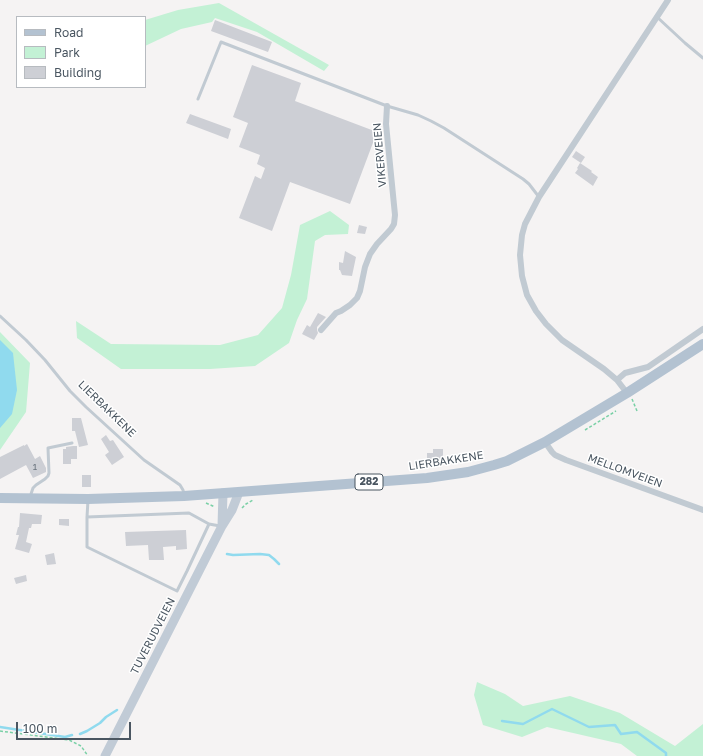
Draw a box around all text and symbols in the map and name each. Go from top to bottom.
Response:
legend [16,16,146,88]
text: Road [54,25,83,40]
text: Park [54,45,80,60]
text: Building [54,65,102,80]
street label: VIKERVEIEN [371,122,389,188]
street label: LIERBAKKENE [75,378,139,440]
street label: LIERBAKKENE [408,449,484,473]
street label: MELLOMVEIEN [586,451,664,491]
house number: 1 [33,462,37,472]
road number: 282 [355,474,383,490]
street label: TUVERUDVEIEN [128,595,178,677]
scale bar [18,714,133,740]
text: 100 m [23,721,57,736]

